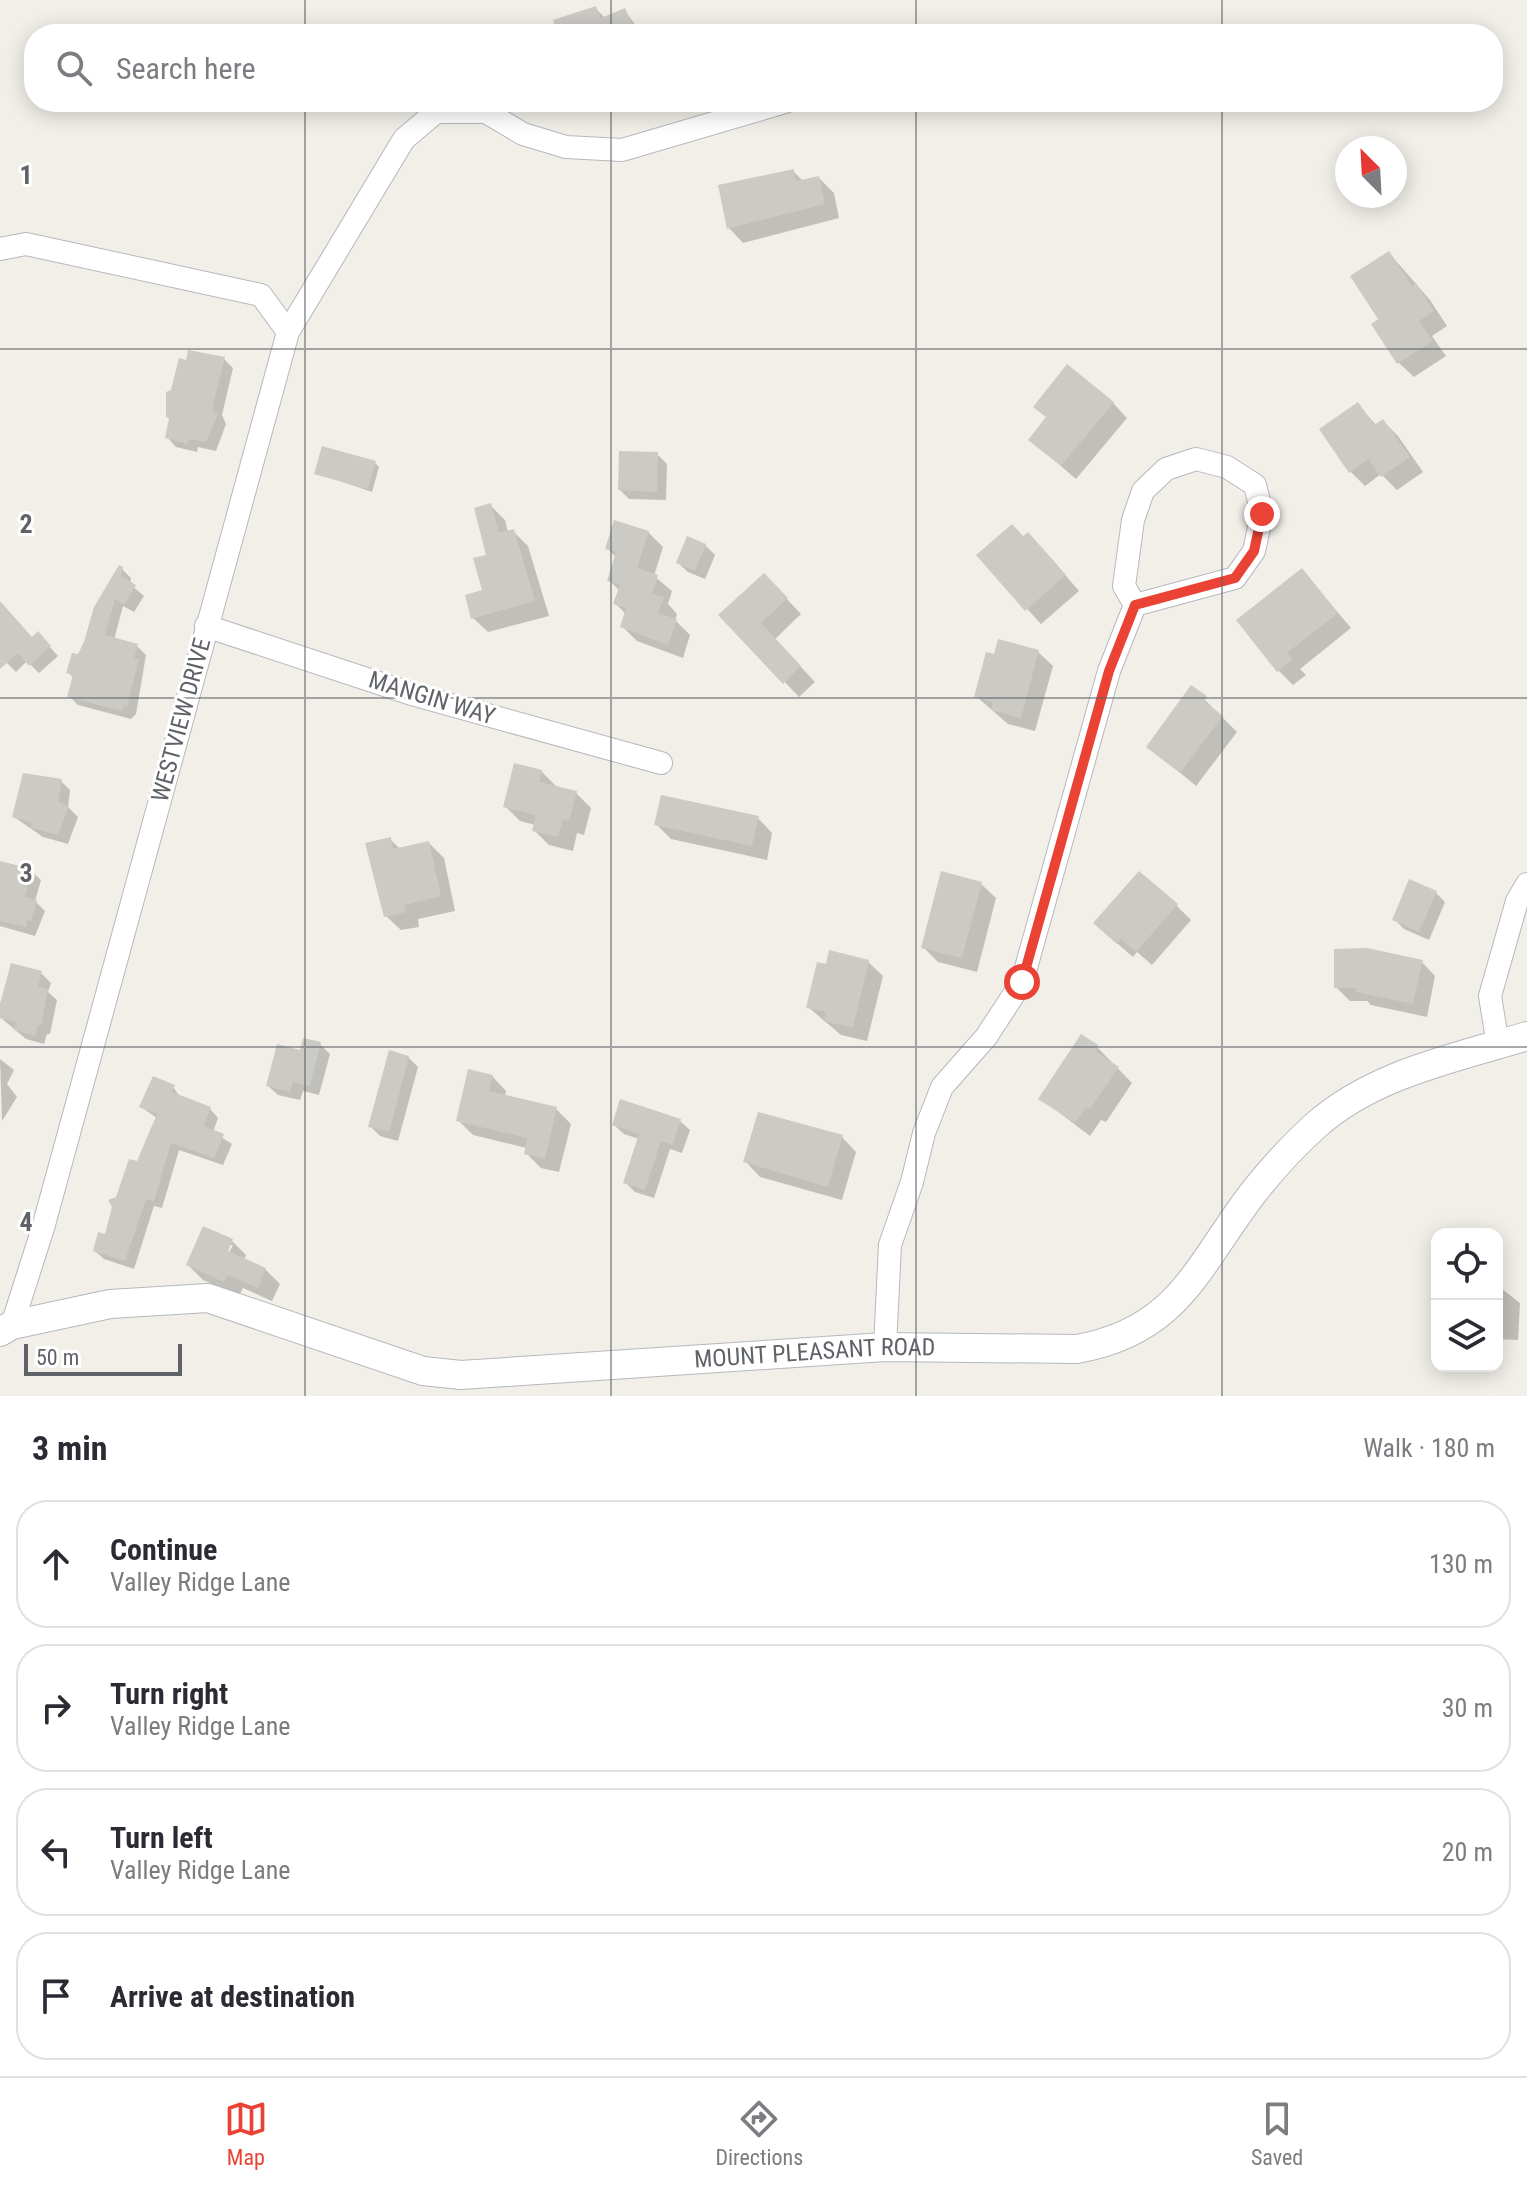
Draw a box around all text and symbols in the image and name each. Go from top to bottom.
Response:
search box [24,24,1503,112]
icon: search [52,46,96,90]
text: Search here [116,51,256,86]
north arrow [1335,136,1407,208]
text: 1 [19,160,33,190]
route end [1244,496,1280,532]
text: 2 [19,509,33,539]
street label: WESTVIEW DRIVE [146,635,216,805]
street label: MANGIN WAY [365,666,499,731]
text: 3 [19,858,33,888]
route start [1004,964,1040,1000]
text: 4 [19,1207,33,1237]
map controls [1431,1228,1503,1372]
button: locate [1431,1228,1503,1300]
button: layers [1431,1300,1503,1372]
street label: MOUNT PLEASANT ROAD [693,1333,935,1374]
scale bar [24,1340,182,1376]
text: 50 m [36,1345,79,1370]
text: 3 min [32,1428,108,1468]
text: Walk · 180 m [1363,1433,1495,1463]
text: Continue [110,1532,217,1567]
icon: ahead [34,1542,78,1586]
text: 130 m [1429,1549,1493,1579]
text: Valley Ridge Lane [110,1567,290,1597]
text: Turn right [110,1676,228,1711]
icon: right [34,1686,78,1730]
text: 30 m [1442,1693,1493,1723]
text: Valley Ridge Lane [110,1711,290,1741]
text: Turn left [110,1820,213,1855]
icon: left [34,1830,78,1874]
text: 20 m [1442,1837,1493,1867]
text: Valley Ridge Lane [110,1855,290,1885]
icon: arrive [34,1974,78,2018]
text: Arrive at destination [110,1979,355,2014]
tab: Map [224,2097,268,2170]
tab: Directions [715,2097,803,2170]
tab: Saved [1251,2097,1303,2170]

